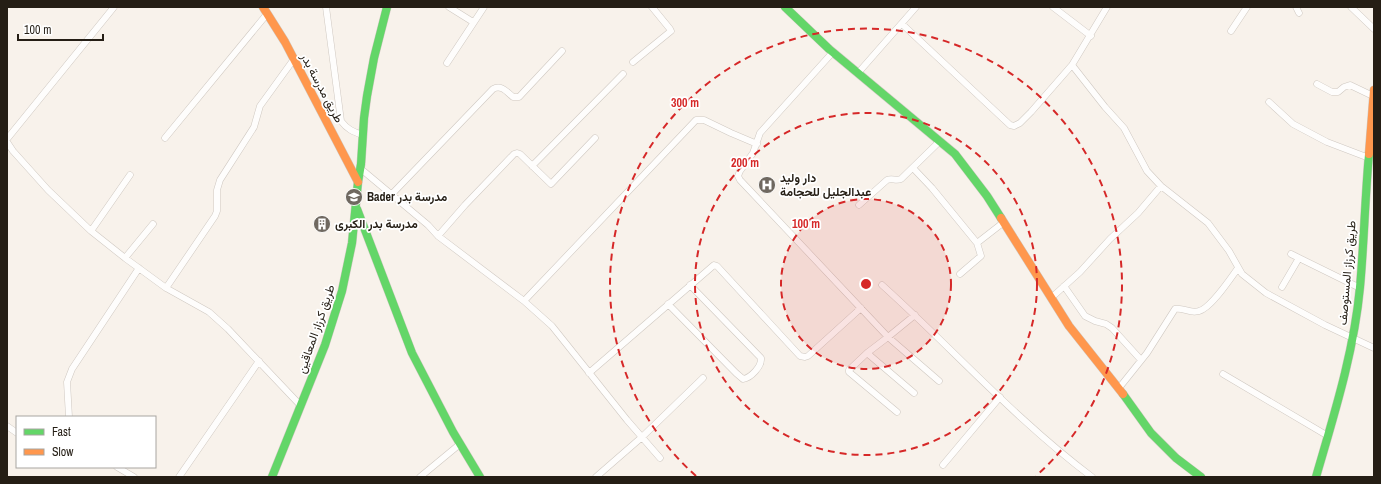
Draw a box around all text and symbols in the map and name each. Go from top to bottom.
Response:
scale bar [18,16,103,42]
text: 100 m [24,22,51,38]
street label: طريق مدرسة بدر [296,50,347,126]
text: 300 m [671,95,699,111]
text: 200 m [731,155,759,171]
place label: دار وليد عبدالجليل للحجامة [780,170,871,200]
hospital icon: دار وليد عبدالجليل للحجامة [757,175,777,195]
school or university icon: Bader مدرسة بدر [344,187,364,207]
place label: Bader مدرسة بدر [367,189,448,205]
building icon: مدرسة بدر الكبرى [312,214,332,234]
place label: مدرسة بدر الكبرى [335,216,418,232]
text: 100 m [792,216,820,232]
street label: طريق كرزاز المستوصف [1334,220,1360,326]
centre of rings [859,277,873,291]
street label: طريق كرزاز المعاقين [293,282,339,376]
legend [16,416,156,468]
text: Fast [52,424,71,440]
text: Slow [52,444,74,460]

